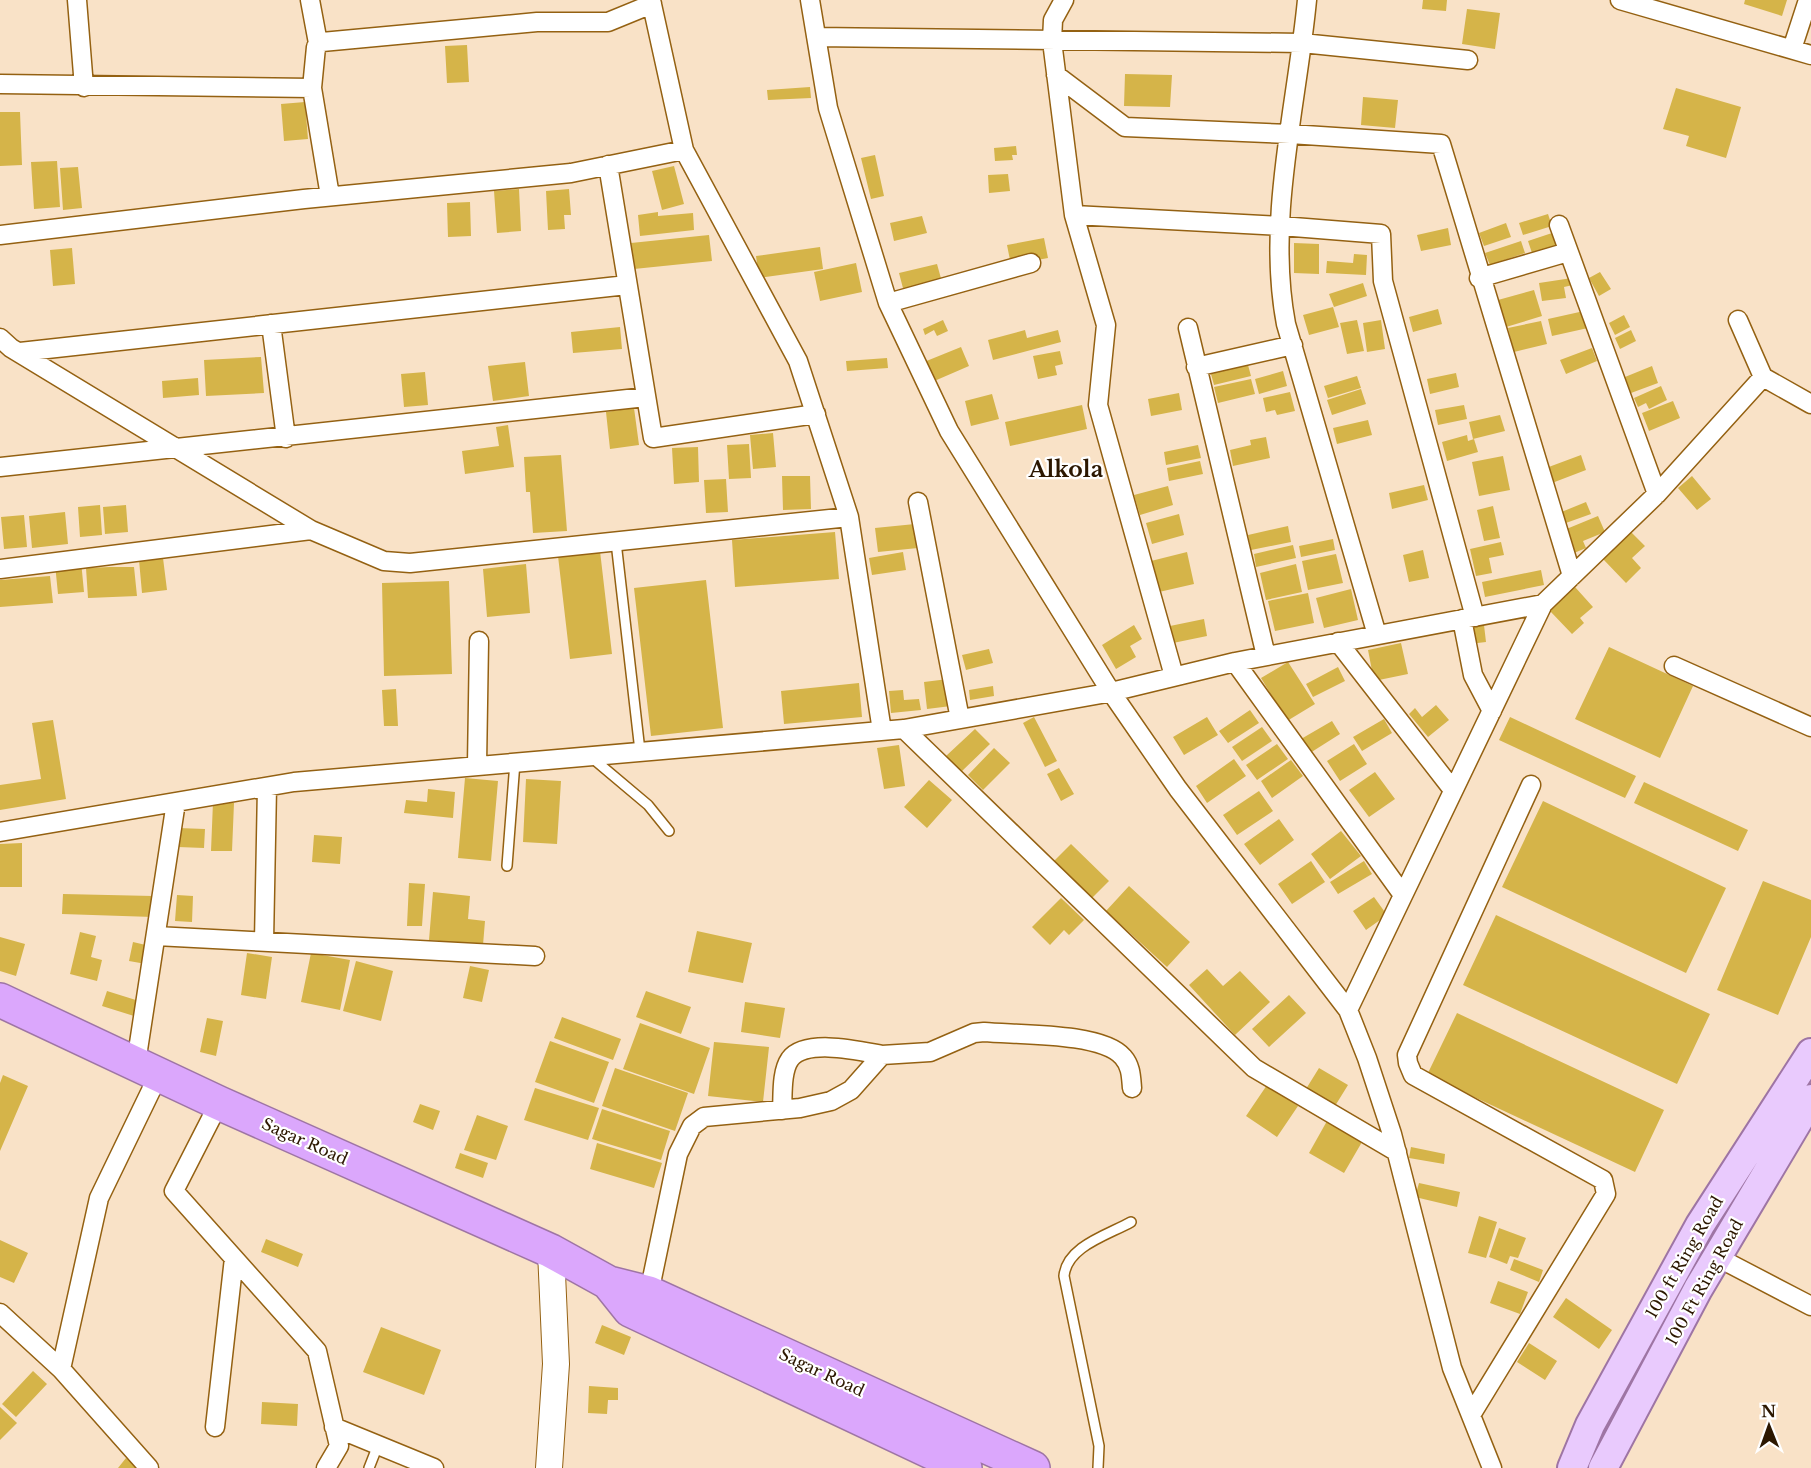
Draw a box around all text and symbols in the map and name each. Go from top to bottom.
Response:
district label: Alkola [1028,456,1104,483]
street label: Sagar Road [259,1113,351,1169]
street label: 100 ft Ring Road [1641,1192,1727,1322]
street label: 100 Ft Ring Road [1661,1215,1747,1349]
street label: Sagar Road [776,1343,868,1401]
north arrow [1739,1396,1799,1456]
text: N [1761,1401,1776,1421]

